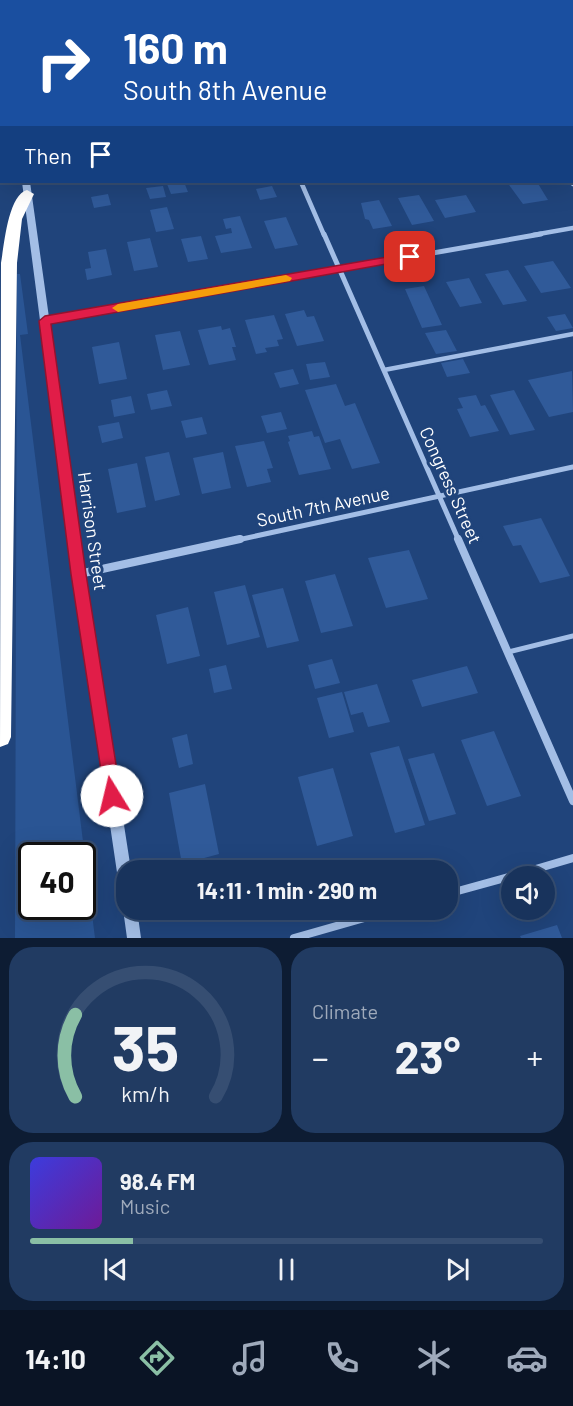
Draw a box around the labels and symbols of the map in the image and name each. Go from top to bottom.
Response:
pin [384,231,435,282]
street label: Congress Street [415,423,487,547]
street label: Harrison Street [74,470,112,592]
street label: South 7th Avenue [254,481,392,531]
position arrow [80,764,144,828]
speed limit sign: 40 [18,842,96,920]

